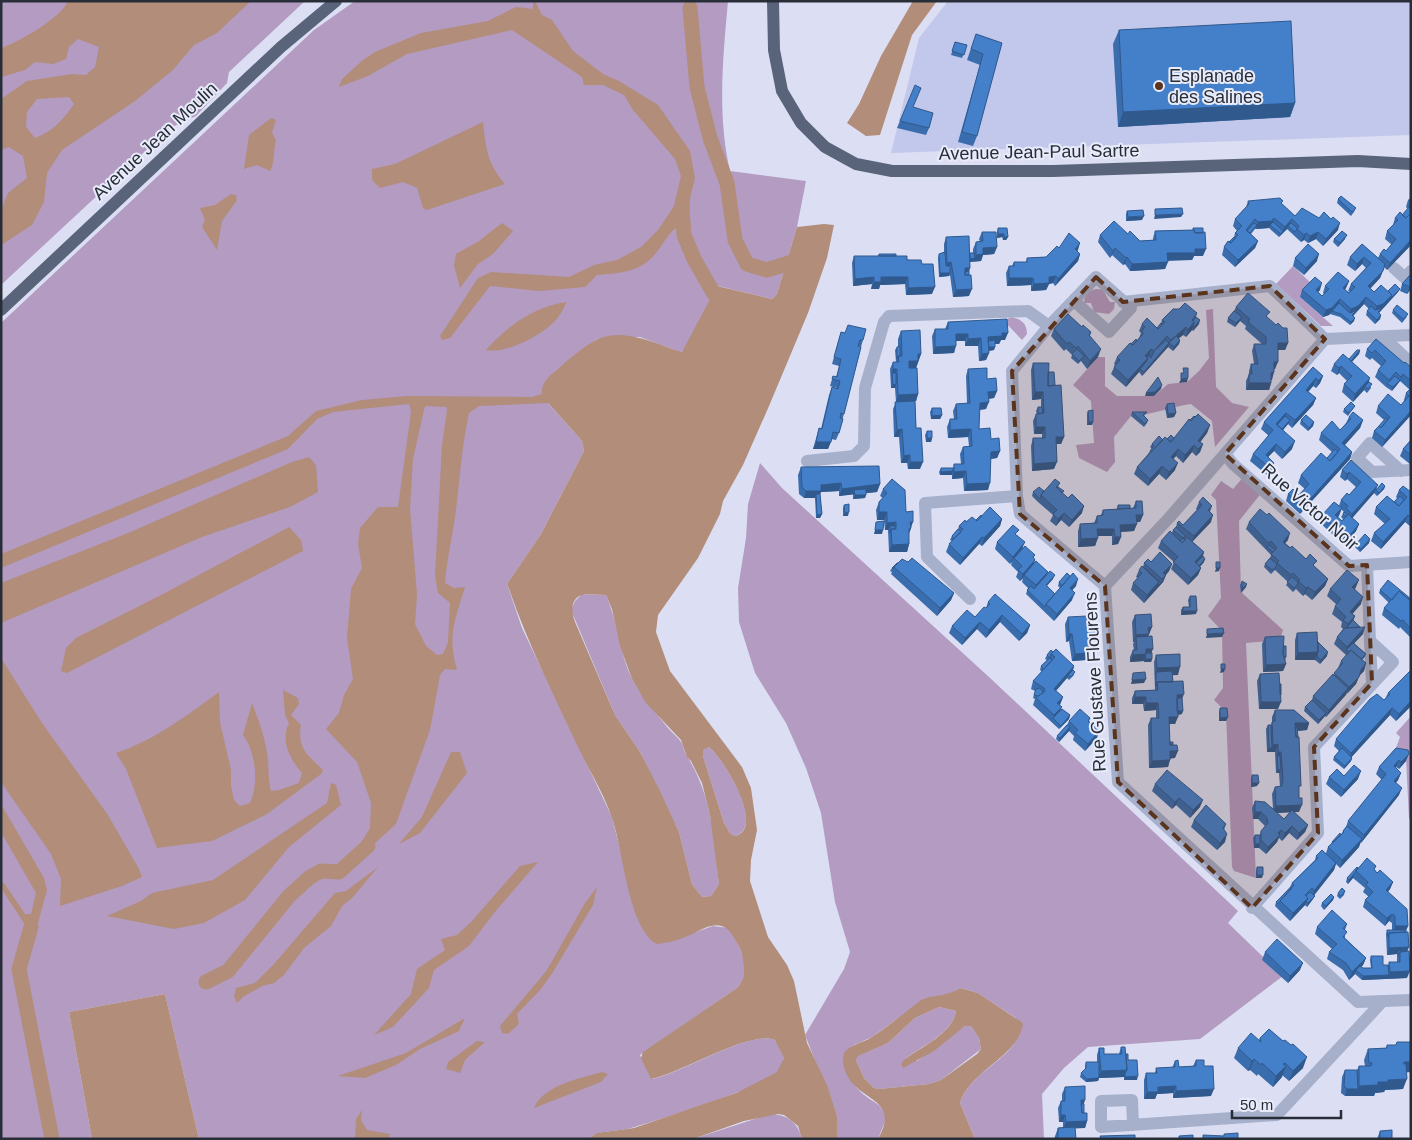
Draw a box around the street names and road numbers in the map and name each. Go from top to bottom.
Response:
street label: Avenue Jean Moulin [89,78,221,204]
street label: Avenue Jean-Paul Sartre [938,140,1140,164]
street label: Rue Victor Noir [1258,460,1362,554]
street label: Rue Gustave Flourens [1080,592,1110,772]

